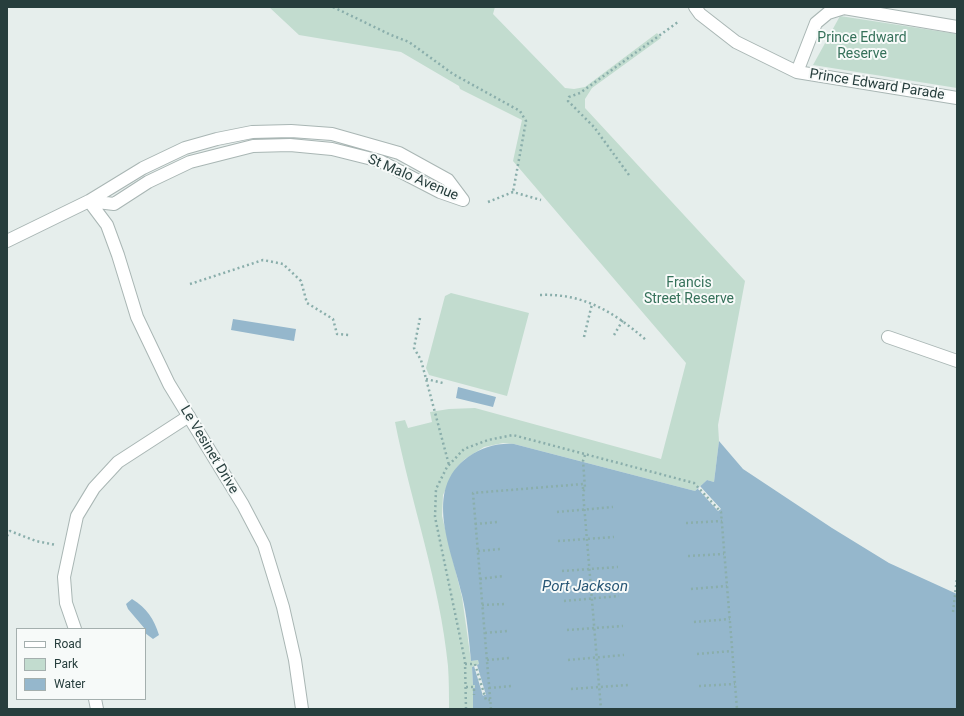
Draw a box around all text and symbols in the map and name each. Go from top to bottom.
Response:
park label: Prince Edward Reserve [817,30,907,62]
street label: Prince Edward Parade [808,66,946,104]
street label: St Malo Avenue [365,151,461,205]
park label: Francis Street Reserve [644,275,734,308]
street label: Le Vesinet Drive [176,403,242,497]
water label: Port Jackson [542,578,628,596]
legend [16,628,146,700]
text: Road [54,637,82,651]
text: Park [54,657,78,671]
text: Water [54,677,85,691]

